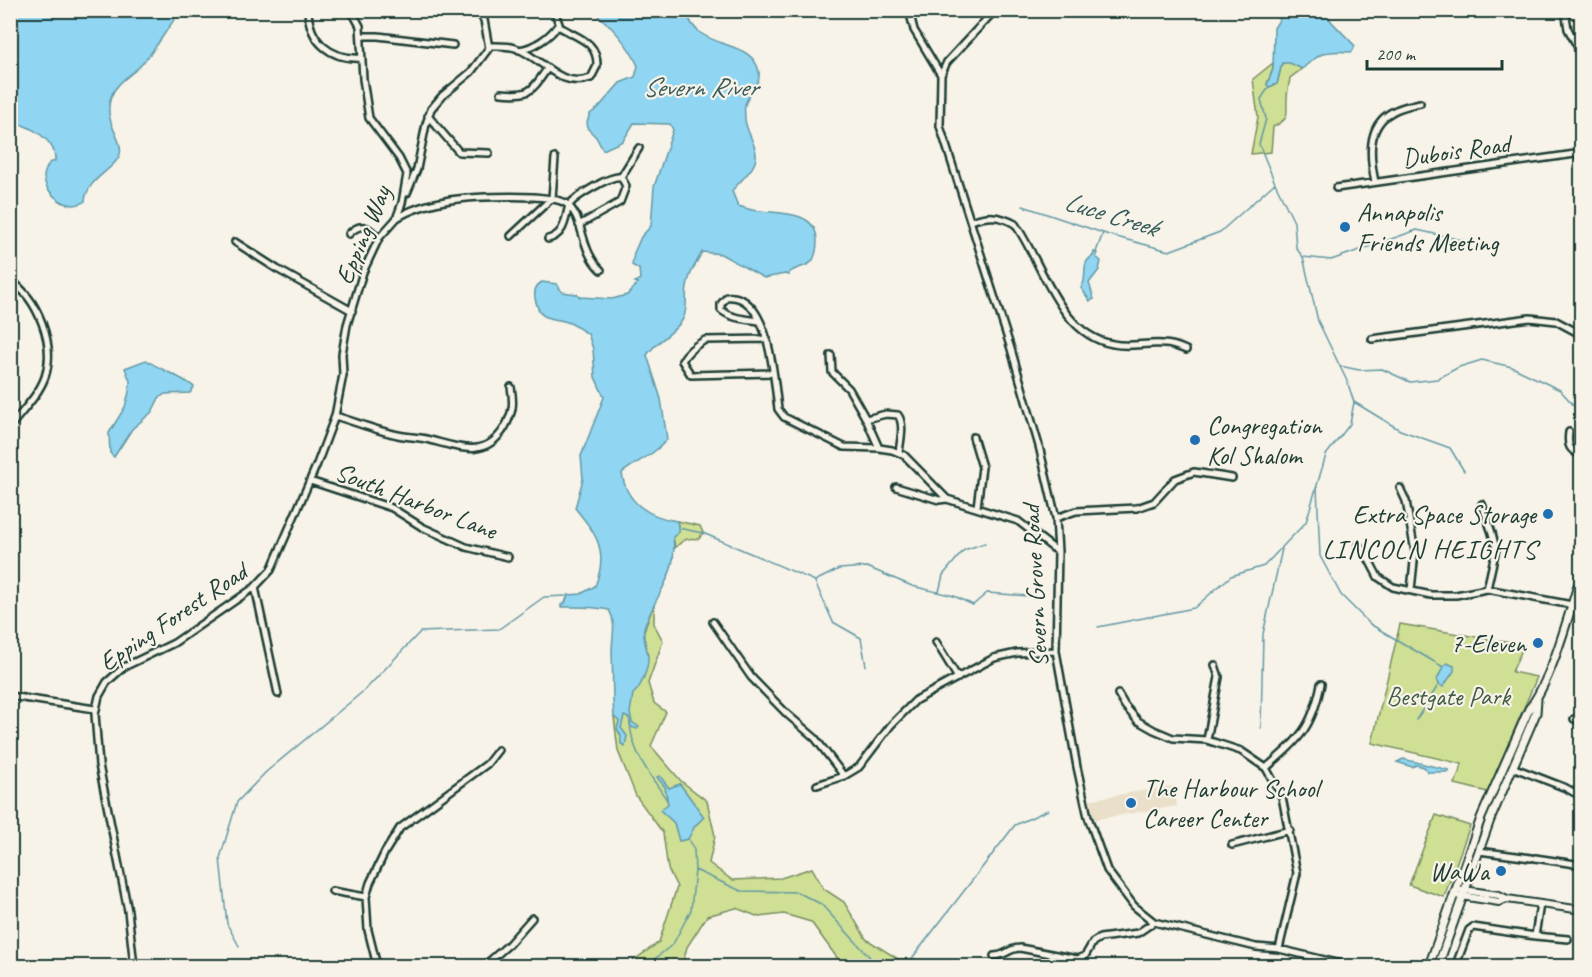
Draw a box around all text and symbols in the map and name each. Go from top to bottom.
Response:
scale bar [1367,33,1502,71]
text: 200 m [1376,43,1417,65]
water label: Severn River [643,70,762,104]
street label: Dubois Road [1400,127,1516,175]
street label: Epping Way [328,179,399,289]
water label: Luce Creek [1060,184,1167,246]
place label: Annapolis Friends Meeting [1357,196,1500,259]
marker: Annapolis Friends Meeting [1338,220,1352,234]
place label: Congregation Kol Shalom [1207,409,1323,472]
marker: Congregation Kol Shalom [1188,433,1202,447]
street label: South Harbor Lane [331,455,503,547]
place label: Extra Space Storage [1353,498,1538,531]
street label: Severn Grove Road [1014,500,1056,668]
marker: Extra Space Storage [1541,507,1555,521]
district label: LINCOLN HEIGHTS [1323,532,1541,566]
street label: Epping Forest Road [93,553,256,679]
place label: 7-Eleven [1450,627,1527,660]
marker: 7-Eleven [1531,636,1545,650]
park label: Bestgate Park [1386,680,1512,713]
place label: The Harbour School Career Center [1143,772,1323,835]
marker: The Harbour School Career Center [1124,796,1138,810]
place label: WaWa [1430,855,1491,888]
marker: WaWa [1494,864,1508,878]

